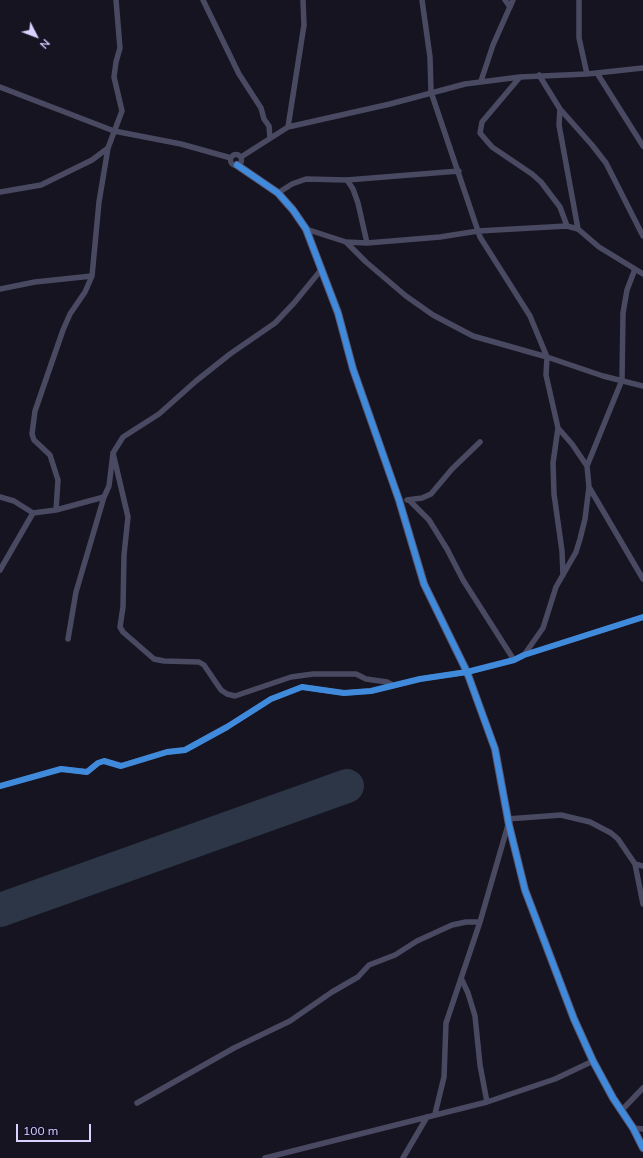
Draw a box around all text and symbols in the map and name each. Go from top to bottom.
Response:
north arrow [16,16,56,56]
text: N [37,36,53,52]
scale bar [18,1116,93,1142]
text: 100 m [23,1123,58,1138]

